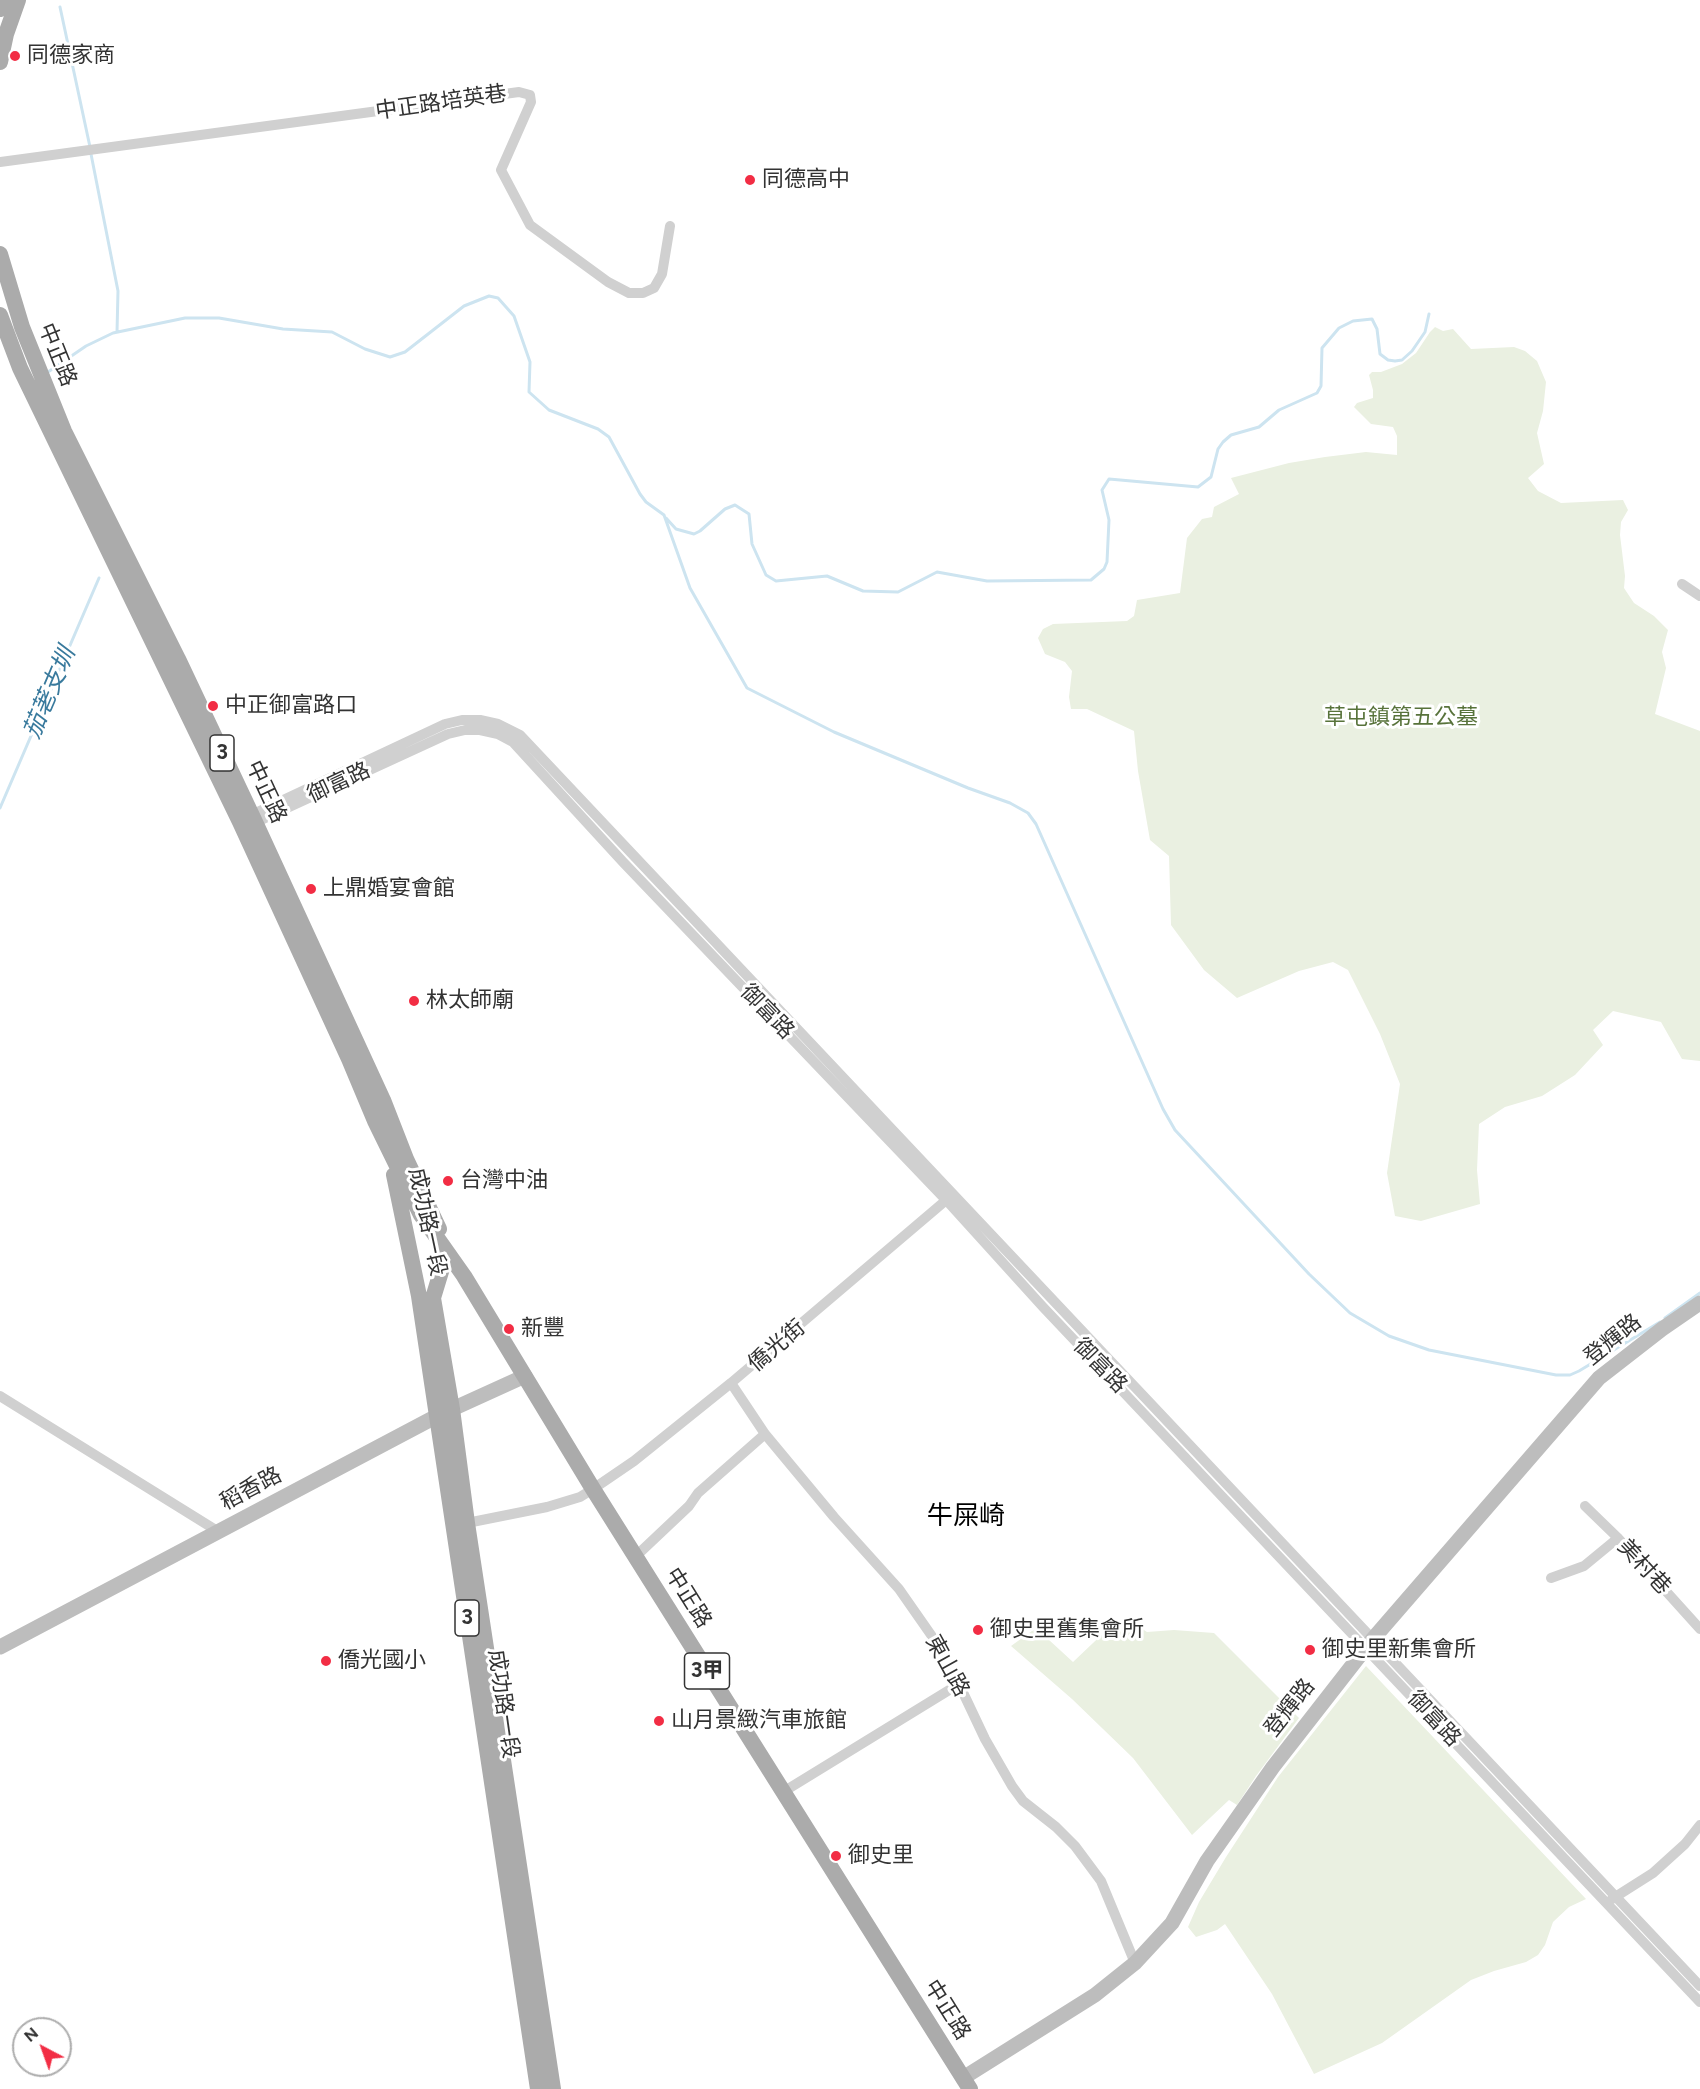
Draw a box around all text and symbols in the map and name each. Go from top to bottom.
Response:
place label: 同德家商 [27,43,115,69]
marker: 同德家商 [8,49,22,63]
street label: 中正路培英巷 [374,81,508,125]
place label: 同德高中 [762,167,850,193]
marker: 同德高中 [743,173,757,187]
street label: 中正路 [32,319,82,391]
water label: 茄荖支圳 [18,643,82,743]
place label: 中正御富路口 [225,693,357,719]
marker: 中正御富路口 [206,699,220,713]
park label: 草屯鎮第五公墓 [1324,705,1478,731]
road number: 3 [210,735,234,771]
street label: 中正路 [240,757,292,827]
street label: 御富路 [304,757,374,809]
place label: 上鼎婚宴會館 [323,876,455,902]
marker: 上鼎婚宴會館 [304,882,318,896]
street label: 御富路 [735,979,799,1045]
place label: 林太師廟 [426,988,514,1014]
marker: 林太師廟 [407,994,421,1008]
street label: 成功路一段 [403,1165,451,1279]
place label: 台灣中油 [460,1168,548,1194]
marker: 台灣中油 [441,1174,455,1188]
street label: 登輝路 [1579,1309,1647,1371]
street label: 僑光街 [743,1315,811,1377]
place label: 新豐 [521,1316,565,1342]
marker: 新豐 [502,1322,516,1336]
street label: 御富路 [1068,1333,1132,1399]
street label: 稻香路 [216,1462,286,1516]
district label: 牛屎崎 [927,1500,1005,1532]
street label: 美村巷 [1612,1534,1676,1600]
street label: 中正路 [659,1563,717,1633]
road number: 3 [455,1600,479,1636]
place label: 御史里舊集會所 [990,1617,1144,1643]
marker: 御史里舊集會所 [971,1623,985,1637]
street label: 東山路 [919,1631,975,1701]
place label: 御史里新集會所 [1322,1637,1476,1663]
marker: 御史里新集會所 [1303,1643,1317,1657]
place label: 僑光國小 [338,1648,426,1674]
street label: 成功路一段 [482,1648,524,1760]
road number: 3甲 [684,1653,730,1689]
marker: 僑光國小 [319,1654,333,1668]
street label: 登輝路 [1259,1674,1321,1742]
street label: 御富路 [1402,1686,1466,1752]
place label: 山月景緻汽車旅館 [671,1708,847,1734]
marker: 山月景緻汽車旅館 [652,1714,666,1728]
place label: 御史里 [848,1843,914,1869]
marker: 御史里 [829,1849,843,1863]
street label: 中正路 [918,1975,976,2045]
north arrow [12,2017,72,2077]
text: N [20,2023,42,2046]

